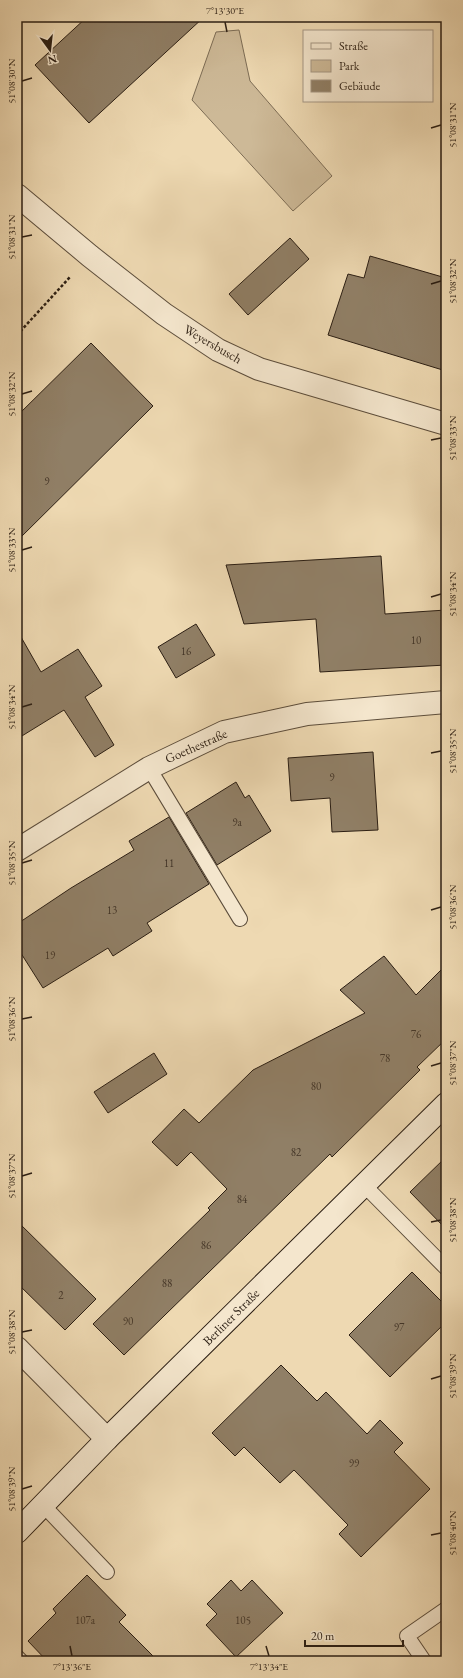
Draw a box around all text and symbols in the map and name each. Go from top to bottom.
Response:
text: 7°13'30"E [206,4,244,17]
north arrow [30,30,70,70]
legend [303,30,433,102]
text: Straße [339,38,368,54]
text: N [46,52,59,68]
text: 51°08'30"N [5,58,18,103]
text: Park [339,58,360,74]
text: Gebäude [339,78,381,94]
text: 51°08'31"N [446,102,459,147]
text: 51°08'31"N [5,214,18,259]
text: 51°08'32"N [446,258,459,303]
street label: Weyersbusch [181,321,245,368]
text: 51°08'32"N [5,371,18,416]
text: 51°08'33"N [446,415,459,460]
house number: 9 [44,474,50,488]
text: 51°08'33"N [5,527,18,572]
text: 51°08'34"N [446,571,459,616]
house number: 10 [411,633,421,647]
house number: 16 [181,644,192,658]
text: 51°08'34"N [5,684,18,729]
street label: Goethestraße [162,725,230,767]
text: 51°08'35"N [446,728,459,773]
house number: 9 [329,770,335,784]
house number: 9a [232,815,242,829]
text: 51°08'35"N [5,840,18,885]
house number: 11 [164,856,174,870]
text: 51°08'36"N [446,884,459,929]
house number: 13 [107,903,117,917]
house number: 19 [45,948,56,962]
text: 51°08'36"N [5,996,18,1041]
house number: 76 [411,1027,422,1041]
text: 51°08'37"N [446,1040,459,1085]
house number: 78 [380,1051,390,1065]
house number: 80 [311,1079,321,1093]
house number: 82 [291,1145,302,1159]
text: 51°08'37"N [5,1153,18,1198]
house number: 84 [237,1192,248,1206]
text: 51°08'38"N [446,1197,459,1242]
house number: 86 [201,1238,212,1252]
house number: 88 [162,1276,172,1290]
street label: Berliner Straße [199,1285,263,1349]
house number: 2 [58,1288,64,1302]
text: 51°08'38"N [5,1309,18,1354]
house number: 90 [123,1314,133,1328]
house number: 97 [394,1320,405,1334]
text: 51°08'39"N [446,1353,459,1398]
house number: 99 [349,1456,360,1470]
text: 51°08'39"N [5,1466,18,1511]
text: 51°08'40"N [446,1510,459,1555]
house number: 107a [75,1613,96,1627]
house number: 105 [235,1613,251,1627]
scale bar [305,1622,403,1648]
text: 20 m [311,1628,335,1644]
text: 7°13'36"E [53,1660,91,1673]
text: 7°13'34"E [250,1660,288,1673]

